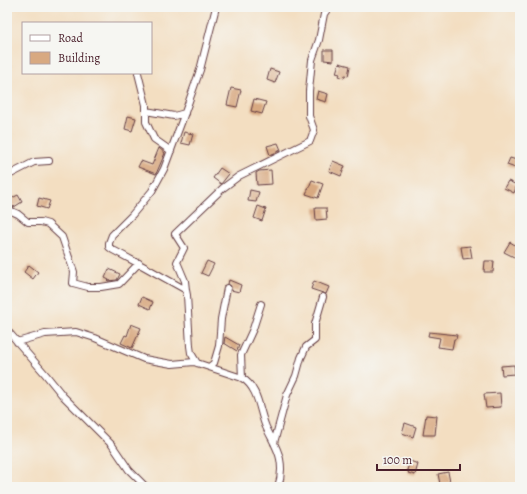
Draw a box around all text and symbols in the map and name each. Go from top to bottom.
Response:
legend [22,22,152,74]
text: Road [58,30,84,46]
text: Building [58,50,100,66]
scale bar [377,446,460,472]
text: 100 m [383,452,412,468]

